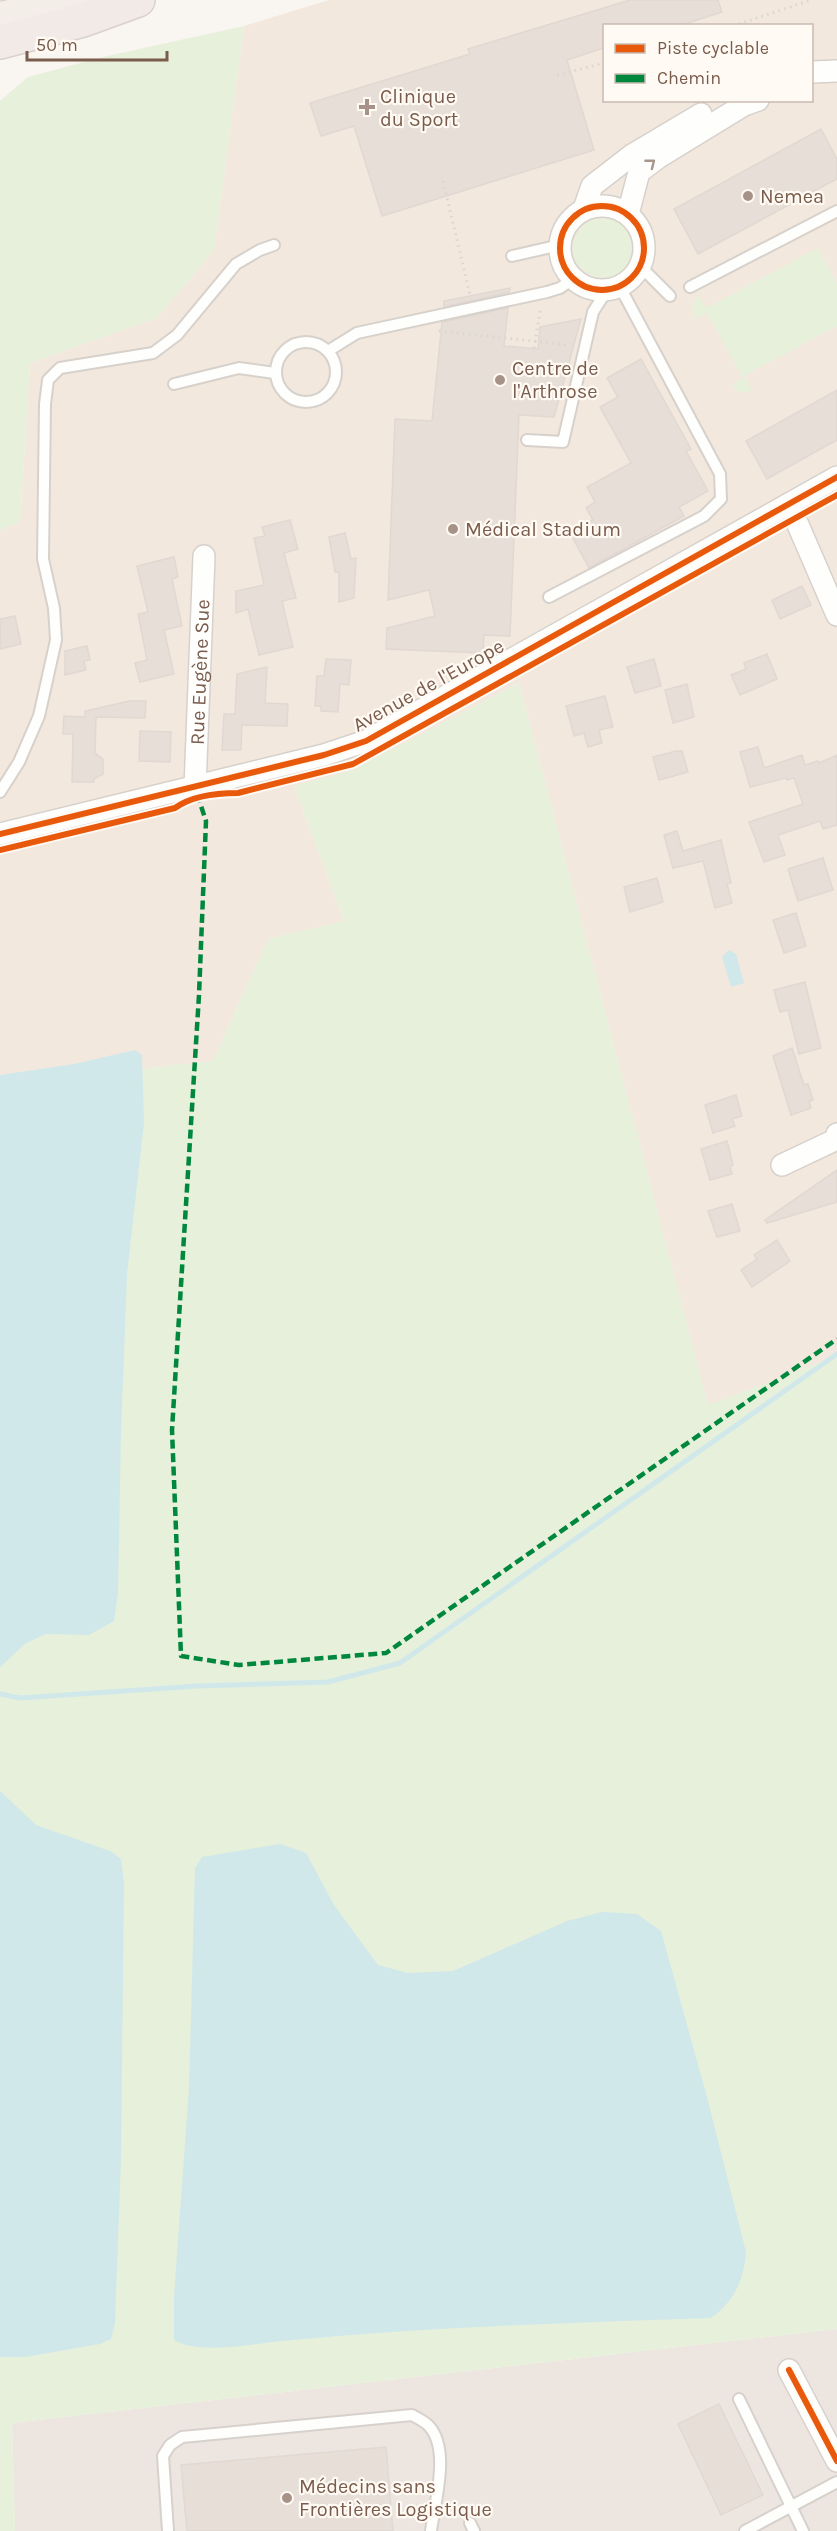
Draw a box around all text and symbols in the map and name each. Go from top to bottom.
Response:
scale bar [27,24,166,62]
legend [603,24,813,102]
text: 50 m [36,34,78,56]
text: Piste cyclable [657,37,769,59]
text: Chemin [657,67,721,89]
place label: Clinique du Sport [380,85,459,131]
marker: Clinique du Sport [358,98,376,116]
one-way arrow [644,159,655,170]
place label: Nemea [760,185,824,208]
marker: Nemea [741,189,755,203]
place label: Centre de l'Arthrose [512,357,599,403]
marker: Centre de l'Arthrose [493,373,507,387]
place label: Médical Stadium [465,518,621,541]
marker: Médical Stadium [446,522,460,536]
street label: Rue Eugène Sue [186,599,214,745]
street label: Avenue de l'Europe [349,634,508,737]
place label: Médecins sans Frontières Logistique [299,2475,492,2521]
marker: Médecins sans Frontières Logistique [280,2491,294,2505]

